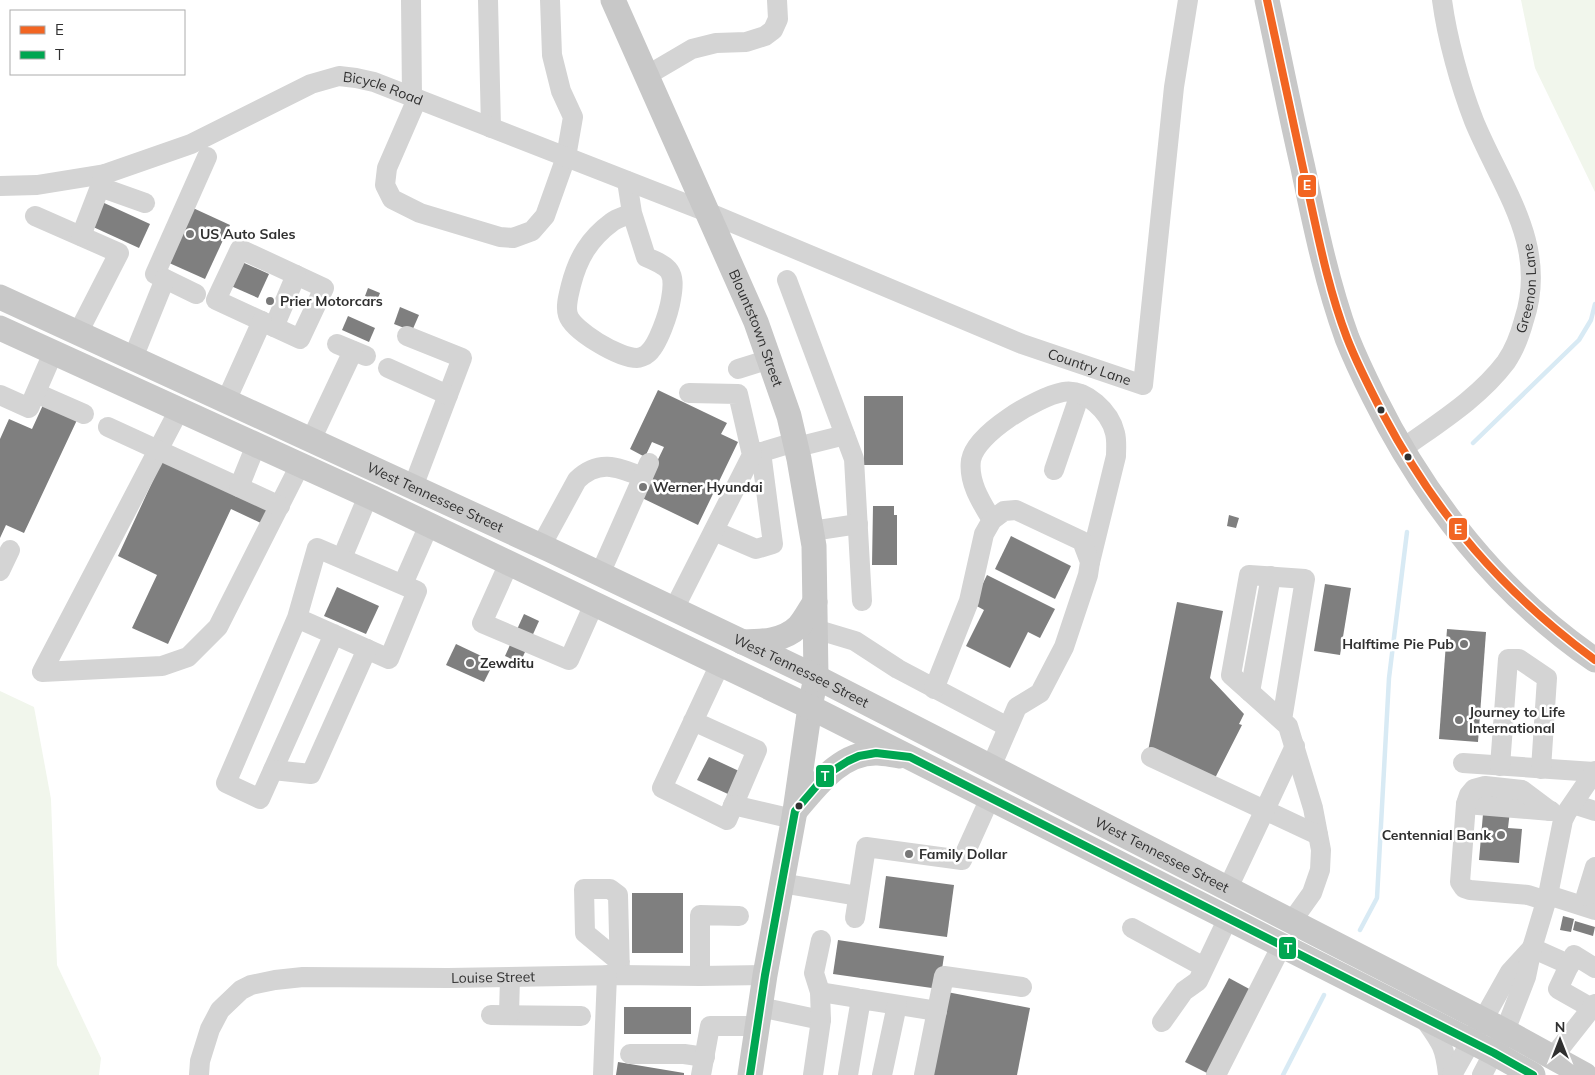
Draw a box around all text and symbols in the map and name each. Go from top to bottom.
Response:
legend [10,10,185,75]
text: E [55,20,64,39]
text: T [55,45,64,64]
street label: Bicycle Road [342,68,425,109]
line badge: E [1297,174,1317,198]
text: E [1303,176,1311,194]
place label: US Auto Sales [200,225,295,243]
marker: US Auto Sales [184,228,196,240]
street label: Greenon Lane [1512,242,1540,335]
street label: Blountstown Street [725,267,787,389]
place label: Prier Motorcars [280,292,383,310]
marker: Prier Motorcars [264,295,276,307]
street label: Country Lane [1045,344,1133,389]
unlabelled marker [1376,405,1386,415]
unlabelled marker [1403,452,1413,462]
street label: West Tennessee Street [364,458,506,536]
place label: Werner Hyundai [653,478,763,496]
marker: Werner Hyundai [637,481,649,493]
line badge: E [1448,517,1468,541]
text: E [1454,520,1462,538]
street label: West Tennessee Street [731,630,872,712]
place label: Halftime Pie Pub [1342,635,1454,653]
marker: Halftime Pie Pub [1458,638,1470,650]
place label: Zewditu [480,654,534,672]
marker: Zewditu [464,657,476,669]
place label: Journey to Life International [1469,703,1565,737]
marker: Journey to Life International [1453,714,1465,726]
line badge: T [815,764,835,788]
text: T [821,767,830,785]
unlabelled marker [794,801,804,811]
street label: West Tennessee Street [1092,813,1232,897]
place label: Centennial Bank [1382,826,1491,844]
marker: Centennial Bank [1495,829,1507,841]
place label: Family Dollar [919,845,1008,863]
marker: Family Dollar [903,848,915,860]
line badge: T [1278,936,1297,960]
text: T [1284,939,1293,957]
street label: Louise Street [451,967,535,987]
north arrow [1535,1015,1585,1065]
text: N [1555,1018,1565,1036]

